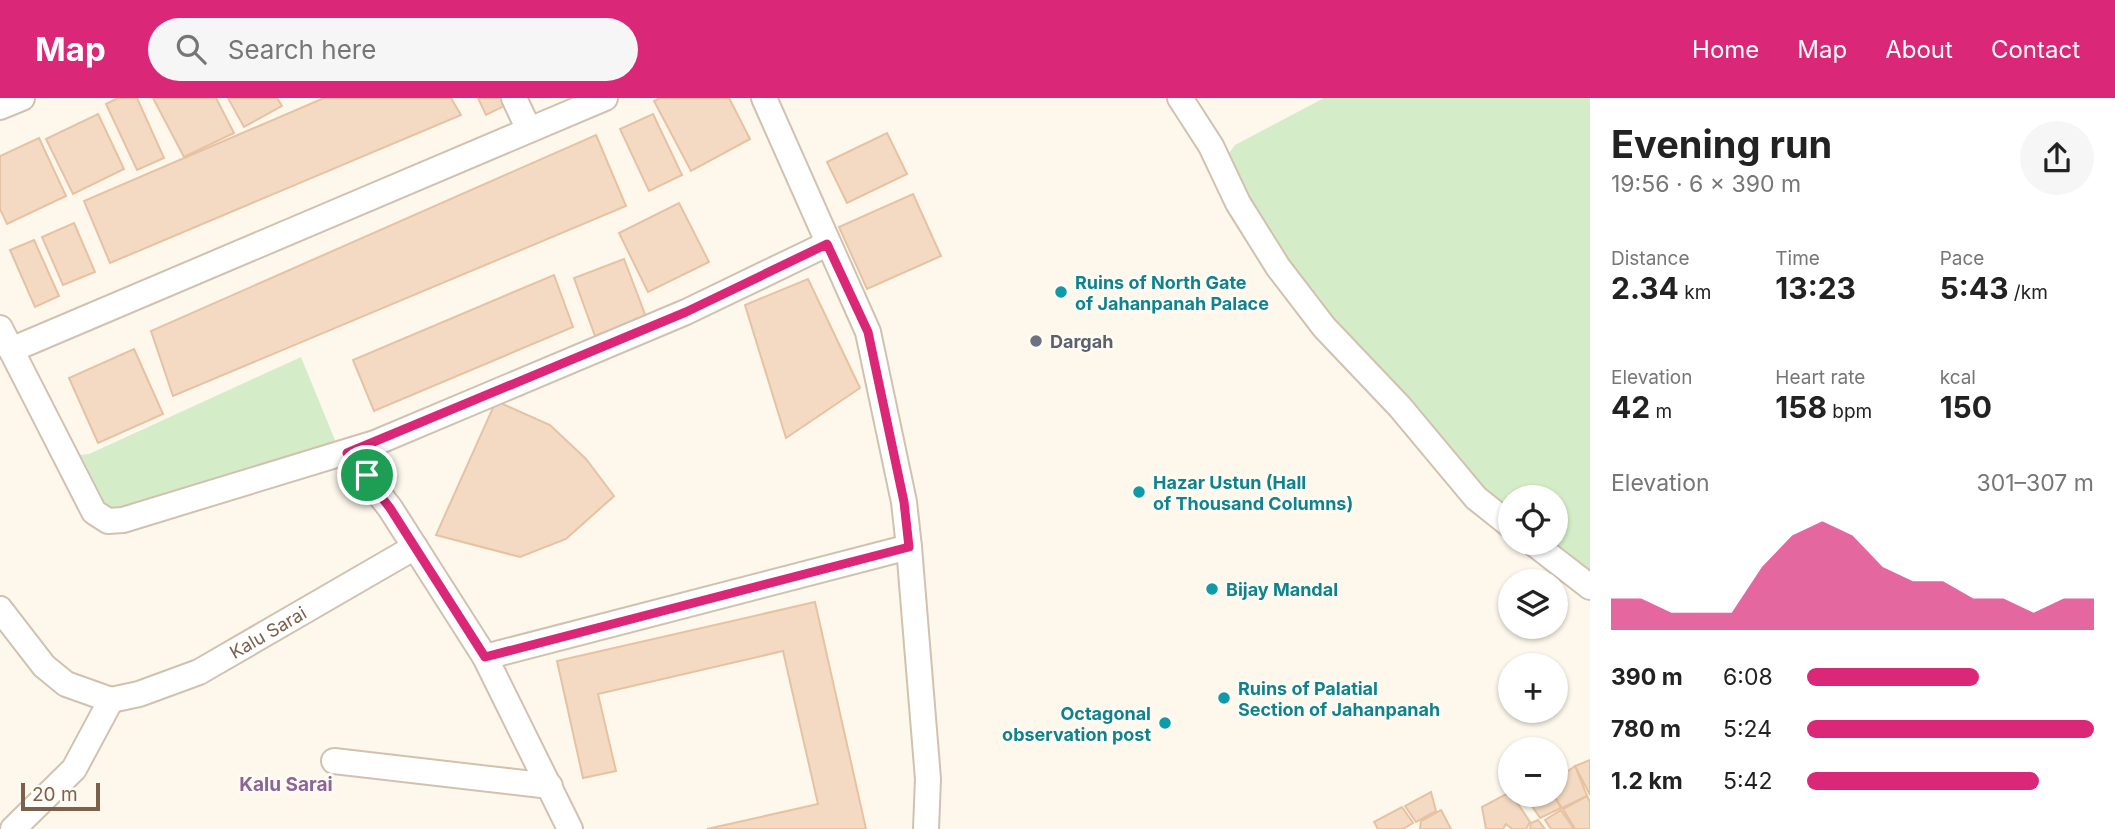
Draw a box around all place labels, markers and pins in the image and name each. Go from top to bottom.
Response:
place label: Ruins of North Gate of Jahanpanah Palace [1075,272,1269,314]
marker: Ruins of North Gate of Jahanpanah Palace [1053,284,1069,300]
place label: Dargah [1050,331,1113,352]
marker: Dargah [1028,333,1044,349]
pin [337,445,397,505]
place label: Hazar Ustun (Hall of Thousand Columns) [1153,472,1353,514]
marker: Hazar Ustun (Hall of Thousand Columns) [1131,484,1147,500]
place label: Bijay Mandal [1226,579,1338,600]
marker: Bijay Mandal [1204,581,1220,597]
place label: Ruins of Palatial Section of Jahanpanah [1238,678,1440,720]
marker: Ruins of Palatial Section of Jahanpanah [1216,690,1232,706]
place label: Octagonal observation post [1002,703,1151,745]
marker: Octagonal observation post [1157,715,1173,731]

